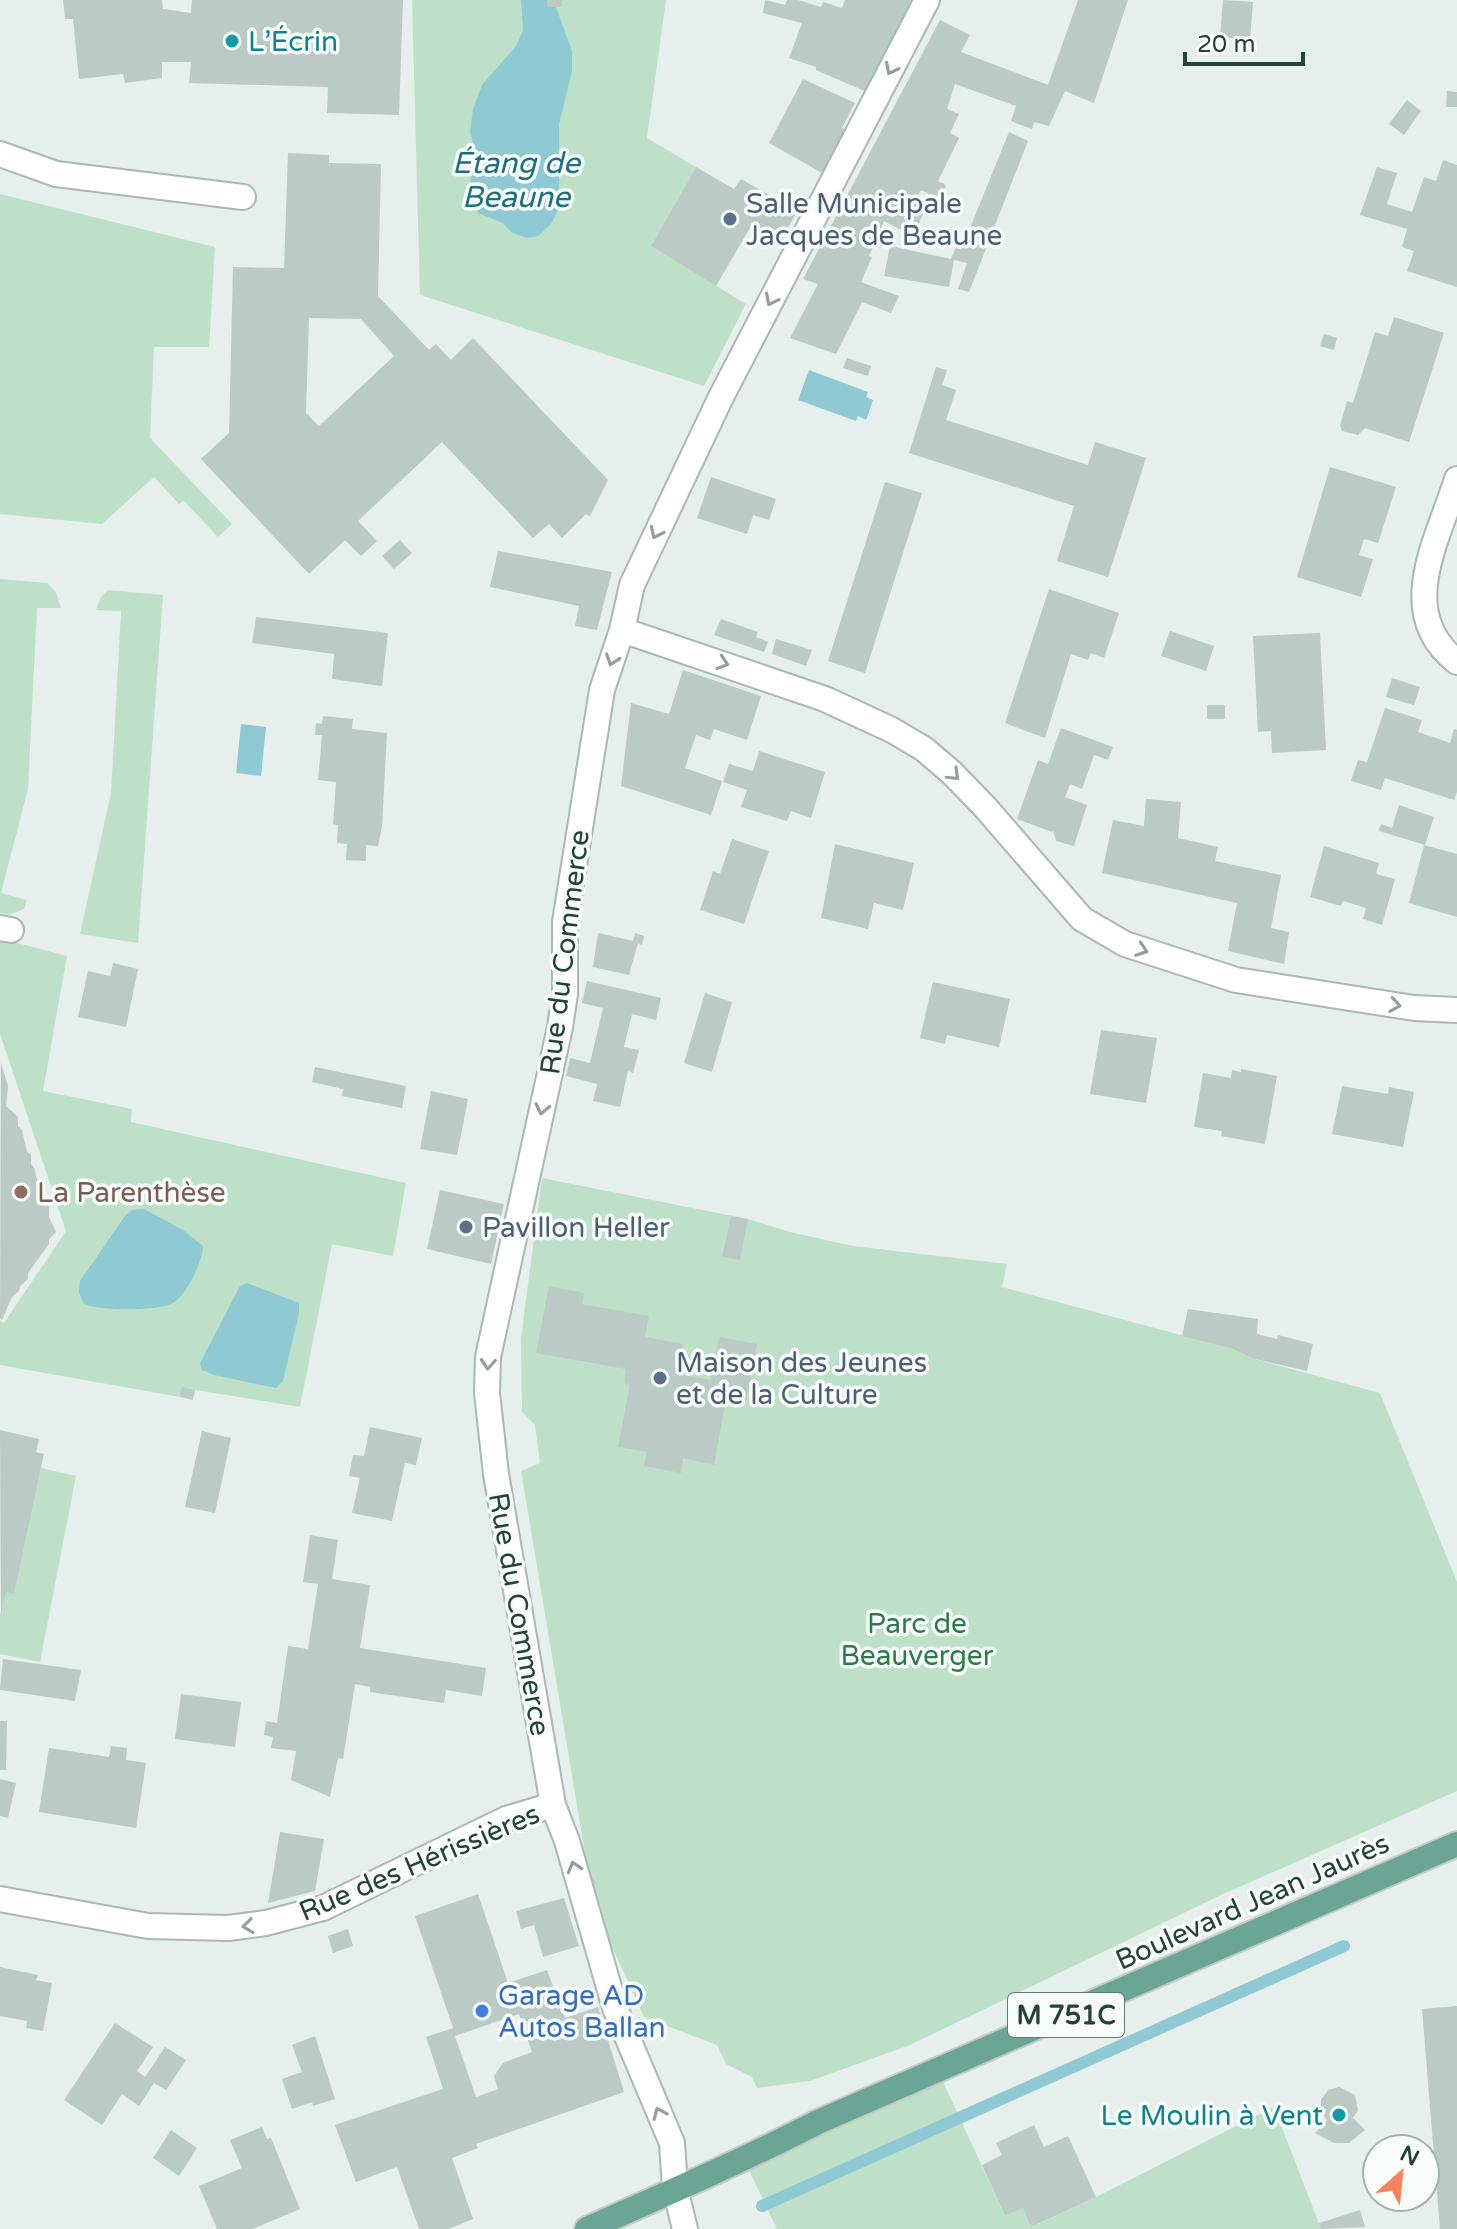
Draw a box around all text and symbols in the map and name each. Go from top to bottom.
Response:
scale bar [1185,16,1303,66]
place label: L’Écrin [248,25,338,59]
text: 20 m [1197,30,1255,59]
marker: L’Écrin [223,32,241,50]
one-way arrow [886,61,901,76]
water label: Étang de Beaune [452,145,582,216]
place label: Salle Municipale Jacques de Beaune [746,187,1002,253]
marker: Salle Municipale Jacques de Beaune [721,210,739,228]
one-way arrow [766,292,781,306]
one-way arrow [650,525,666,539]
one-way arrow [605,653,621,667]
one-way arrow [715,653,729,669]
one-way arrow [945,766,959,781]
street label: Rue du Commerce [533,828,597,1076]
one-way arrow [1134,940,1148,956]
one-way arrow [1388,996,1402,1013]
one-way arrow [534,1102,551,1116]
place label: La Parenthèse [37,1176,226,1210]
marker: La Parenthèse [12,1183,30,1201]
place label: Pavillon Heller [482,1211,670,1245]
marker: Pavillon Heller [457,1218,475,1236]
place label: Maison des Jeunes et de la Culture [676,1346,927,1412]
one-way arrow [480,1358,497,1371]
marker: Maison des Jeunes et de la Culture [651,1369,669,1387]
street label: Rue du Commerce [481,1490,557,1738]
park label: Parc de Beauverger [841,1607,994,1673]
street label: Rue des Hérissières [294,1797,545,1929]
street label: Boulevard Jean Jaurès [1110,1826,1395,1978]
one-way arrow [567,1861,583,1875]
one-way arrow [241,1917,254,1934]
place label: Garage AD Autos Ballan [498,1979,666,2045]
road number: M 751C [1008,1993,1124,2037]
marker: Garage AD Autos Ballan [473,2002,491,2020]
place label: Le Moulin à Vent [1101,2099,1323,2133]
one-way arrow [653,2106,669,2121]
marker: Le Moulin à Vent [1330,2106,1348,2124]
north arrow [1361,2133,1441,2213]
text: N [1396,2140,1423,2172]

